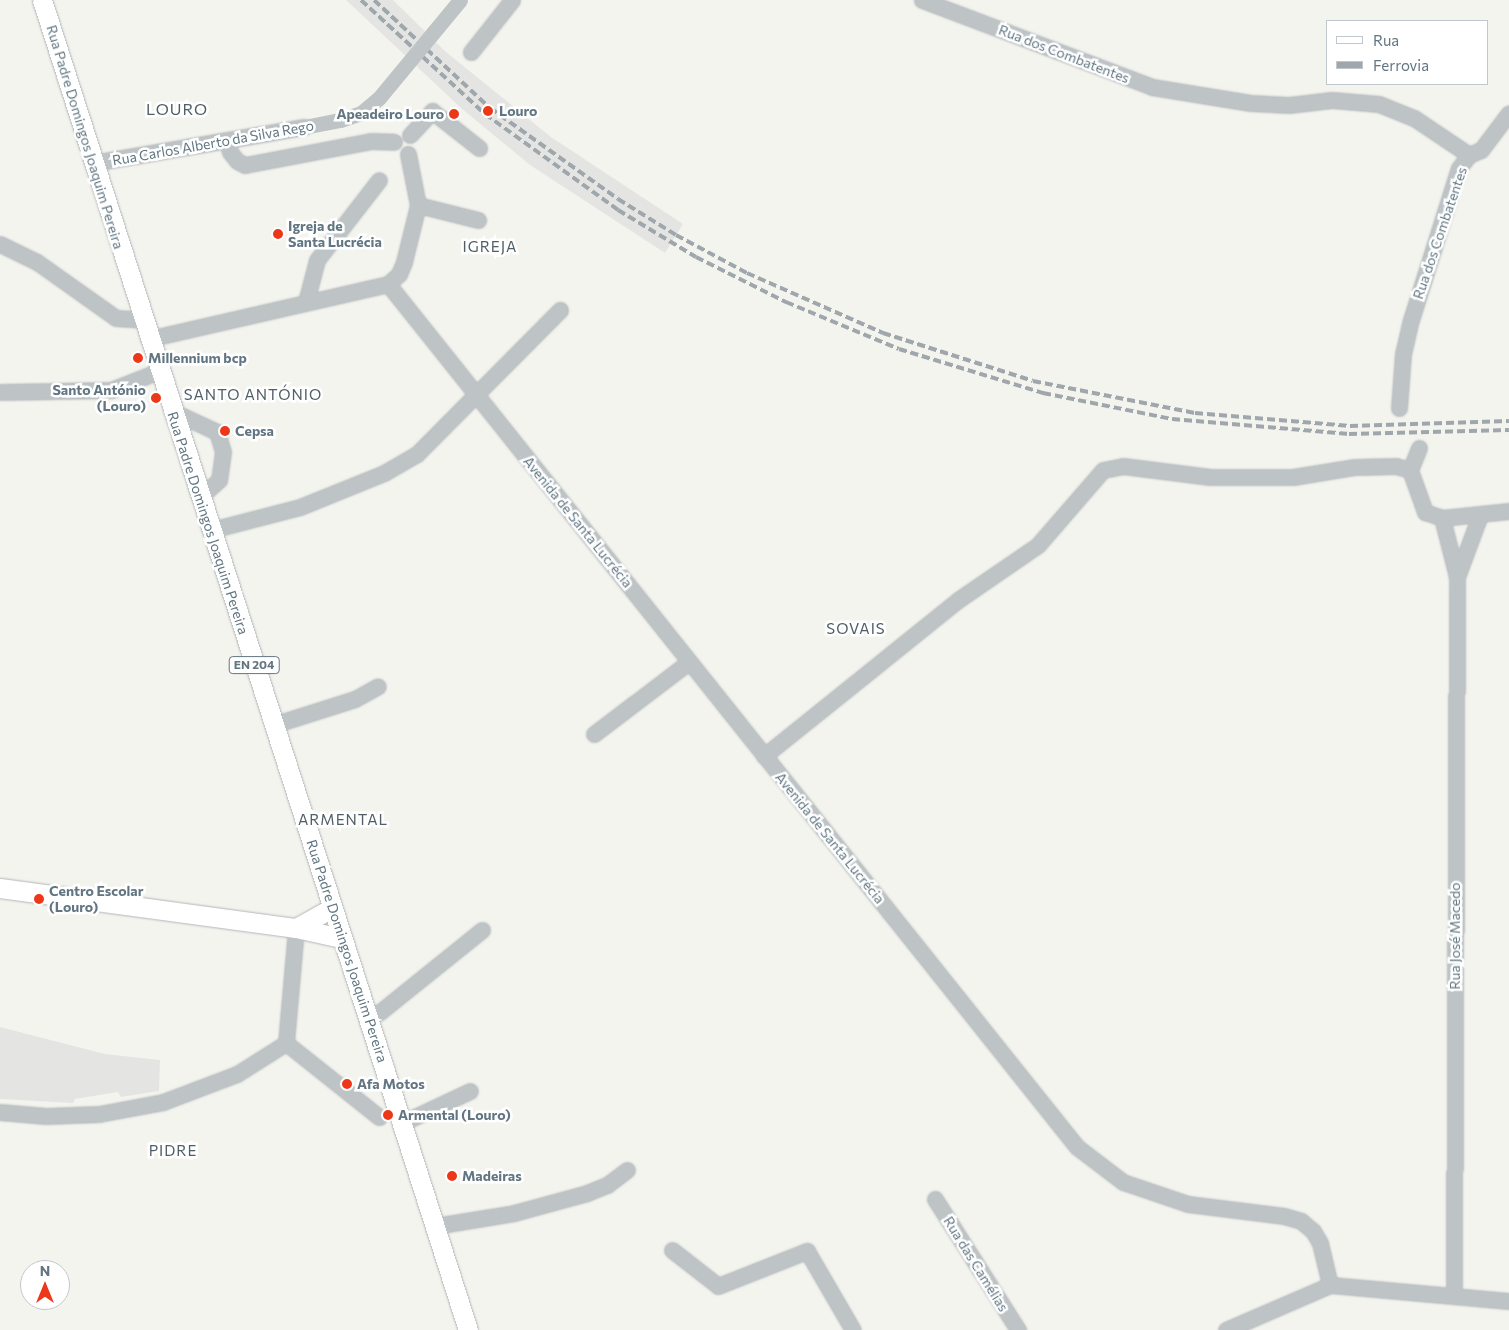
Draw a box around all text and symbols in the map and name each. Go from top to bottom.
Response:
legend [1326,20,1489,85]
street label: Rua dos Combatentes [996,21,1132,87]
street label: Rua Padre Domingos Joaquim Pereira [43,23,127,251]
text: Rua [1373,31,1399,49]
text: Ferrovia [1373,56,1429,74]
district label: LOURO [145,99,209,119]
place label: Louro [499,103,537,119]
marker: Louro [481,104,495,118]
place label: Apeadeiro Louro [336,106,444,122]
marker: Apeadeiro Louro [448,108,460,120]
street label: Rua Carlos Alberto da Silva Rego [111,117,315,169]
street label: Rua dos Combatentes [1409,165,1471,301]
place label: Igreja de Santa Lucrécia [288,218,382,250]
marker: Igreja de Santa Lucrécia [272,228,284,240]
district label: IGREJA [462,238,518,256]
place label: Millennium bcp [148,350,247,366]
marker: Millennium bcp [132,352,144,364]
place label: Santo António (Louro) [52,382,146,414]
district label: SANTO ANTÓNIO [182,386,324,404]
marker: Santo António (Louro) [150,392,162,404]
street label: Rua Padre Domingos Joaquim Pereira [164,409,252,637]
place label: Cepsa [235,423,274,439]
marker: Cepsa [219,425,231,437]
street label: Avenida de Santa Lucrécia [520,453,636,591]
district label: SOVAIS [826,620,886,638]
road number: EN 204 [228,656,280,674]
street label: Avenida de Santa Lucrécia [772,769,888,907]
district label: ARMENTAL [297,811,389,829]
street label: Rua Padre Domingos Joaquim Pereira [303,837,391,1065]
street label: Rua José Macedo [1447,882,1463,990]
place label: Centro Escolar (Louro) [49,883,143,916]
marker: Centro Escolar (Louro) [33,893,45,905]
place label: Afa Motos [357,1076,425,1092]
marker: Afa Motos [341,1078,353,1090]
place label: Armental (Louro) [398,1107,511,1123]
marker: Armental (Louro) [382,1109,394,1121]
district label: PIDRE [148,1142,198,1160]
place label: Madeiras [462,1168,522,1184]
marker: Madeiras [446,1170,458,1182]
street label: Rua das Camélias [940,1213,1012,1315]
north arrow [20,1260,70,1310]
text: N [40,1262,50,1279]

